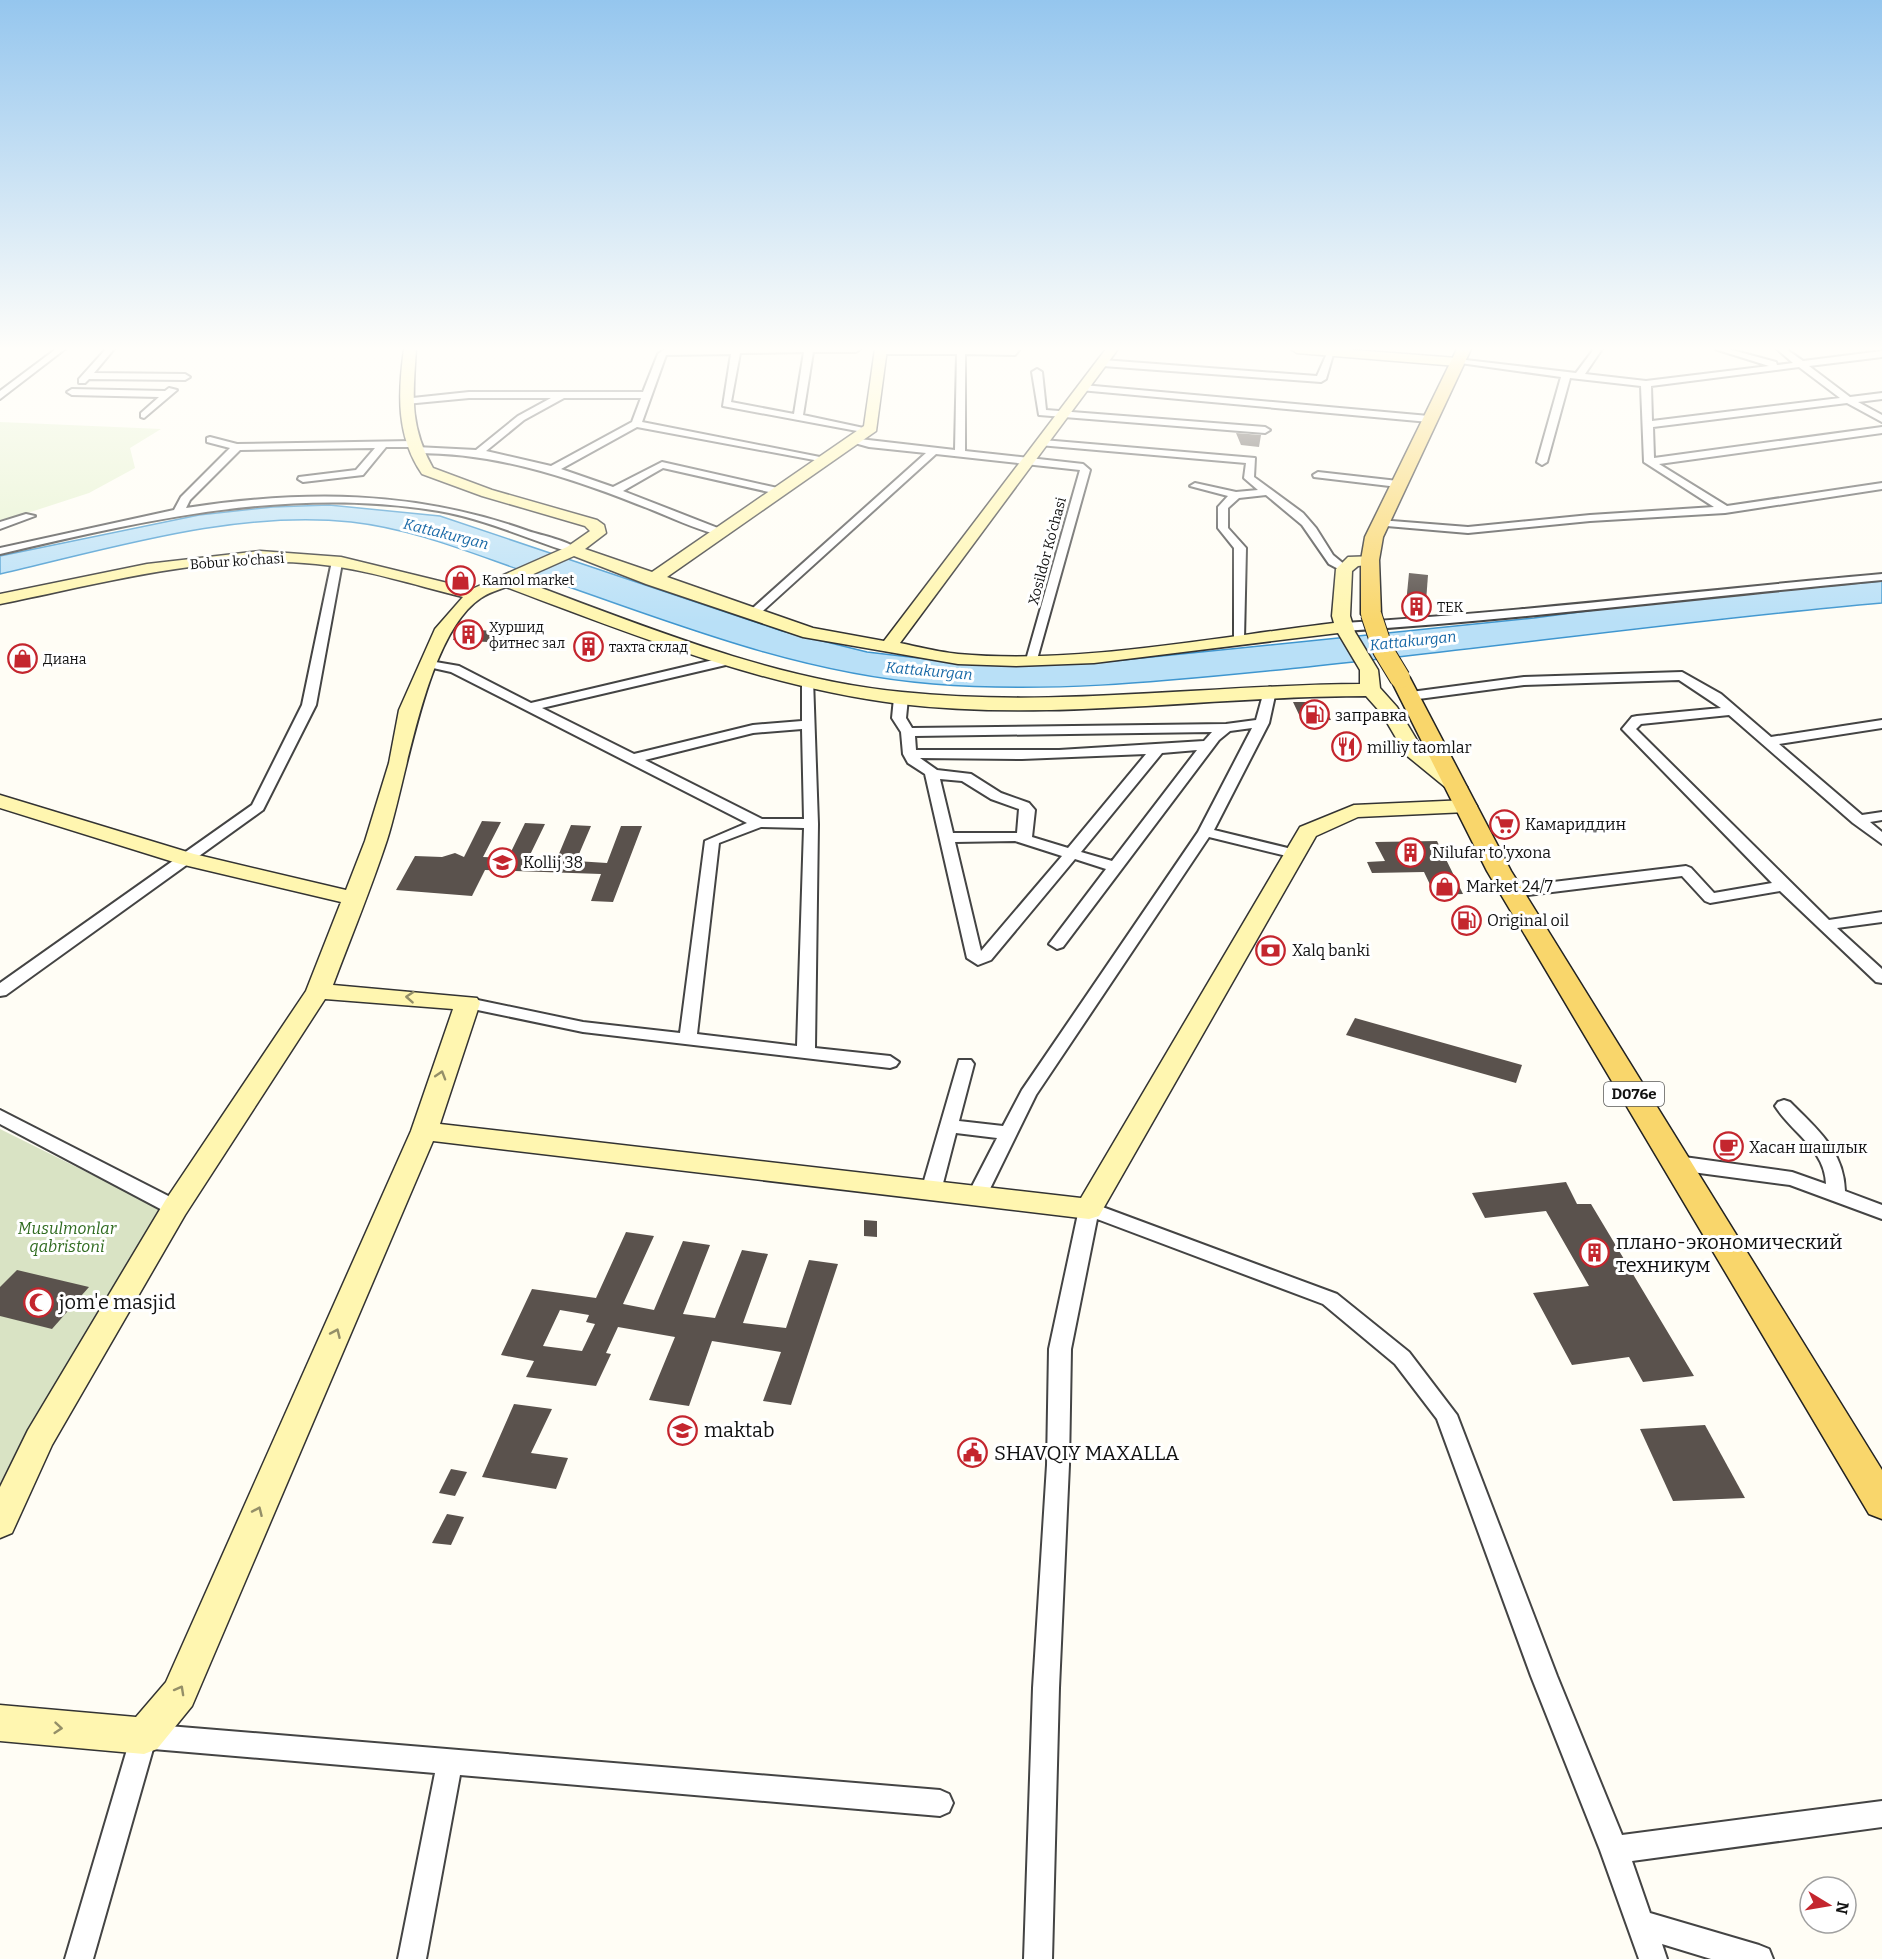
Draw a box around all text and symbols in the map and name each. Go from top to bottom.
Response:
street label: Xosildor Ko’chasi [1025,495,1070,607]
water label: Kattakurgan [402,515,490,553]
street label: Bobur ko'chasi [189,550,285,573]
shop icon: Kamol market [445,564,477,596]
place label: Kamol market [482,572,574,589]
building icon: TEK [1400,591,1432,623]
place label: TEK [1437,599,1464,616]
building icon: Хуршид фитнес зал [452,619,484,651]
place label: Хуршид фитнес зал [489,619,565,652]
water label: Kattakurgan [1369,627,1457,655]
building icon: тахта склад [572,631,604,663]
place label: тахта склад [609,639,689,656]
shop icon: Диана [6,643,38,675]
place label: Диана [43,651,87,668]
water label: Kattakurgan [885,658,973,684]
fuel station icon: заправка [1298,699,1330,731]
place label: заправка [1335,706,1407,725]
restaurant icon: milliy taomlar [1330,731,1362,763]
place label: milliy taomlar [1367,738,1472,757]
supermarket icon: Камариддин [1488,808,1520,840]
place label: Камариддин [1525,815,1626,834]
building icon: Nilufar to'yxona [1395,836,1427,868]
place label: Nilufar to'yxona [1432,843,1551,862]
school or university icon: Kollij 38 [486,846,518,878]
place label: Kollij 38 [523,853,583,872]
shop icon: Market 24/7 [1429,870,1461,902]
place label: Market 24/7 [1466,877,1553,896]
fuel station icon: Original oil [1450,904,1482,936]
place label: Original oil [1487,911,1569,930]
bank icon: Xalq banki [1255,934,1287,966]
place label: Xalq banki [1292,941,1370,960]
one-way arrow [405,990,414,1003]
one-way arrow [434,1070,446,1081]
road number: D076e [1604,1082,1664,1106]
cafe icon: Хасан шашлык [1712,1131,1744,1163]
place label: Хасан шашлык [1749,1138,1868,1157]
park label: Musulmonlar qabristoni [18,1219,118,1256]
place label: плано-экономический техникум [1616,1230,1842,1277]
building icon: плано-экономический техникум [1579,1237,1611,1269]
mosque icon: jom'e masjid [22,1286,54,1318]
place label: jom'e masjid [58,1290,176,1315]
one-way arrow [329,1328,341,1339]
school or university icon: maktab [667,1414,699,1446]
place label: maktab [704,1418,775,1442]
public building icon: SHAVQIY MAXALLA [957,1437,989,1469]
place label: SHAVQIY MAXALLA [994,1441,1180,1465]
one-way arrow [251,1507,263,1518]
one-way arrow [173,1686,184,1696]
one-way arrow [54,1721,63,1734]
north arrow [1798,1875,1858,1935]
text: N [1832,1900,1853,1916]

